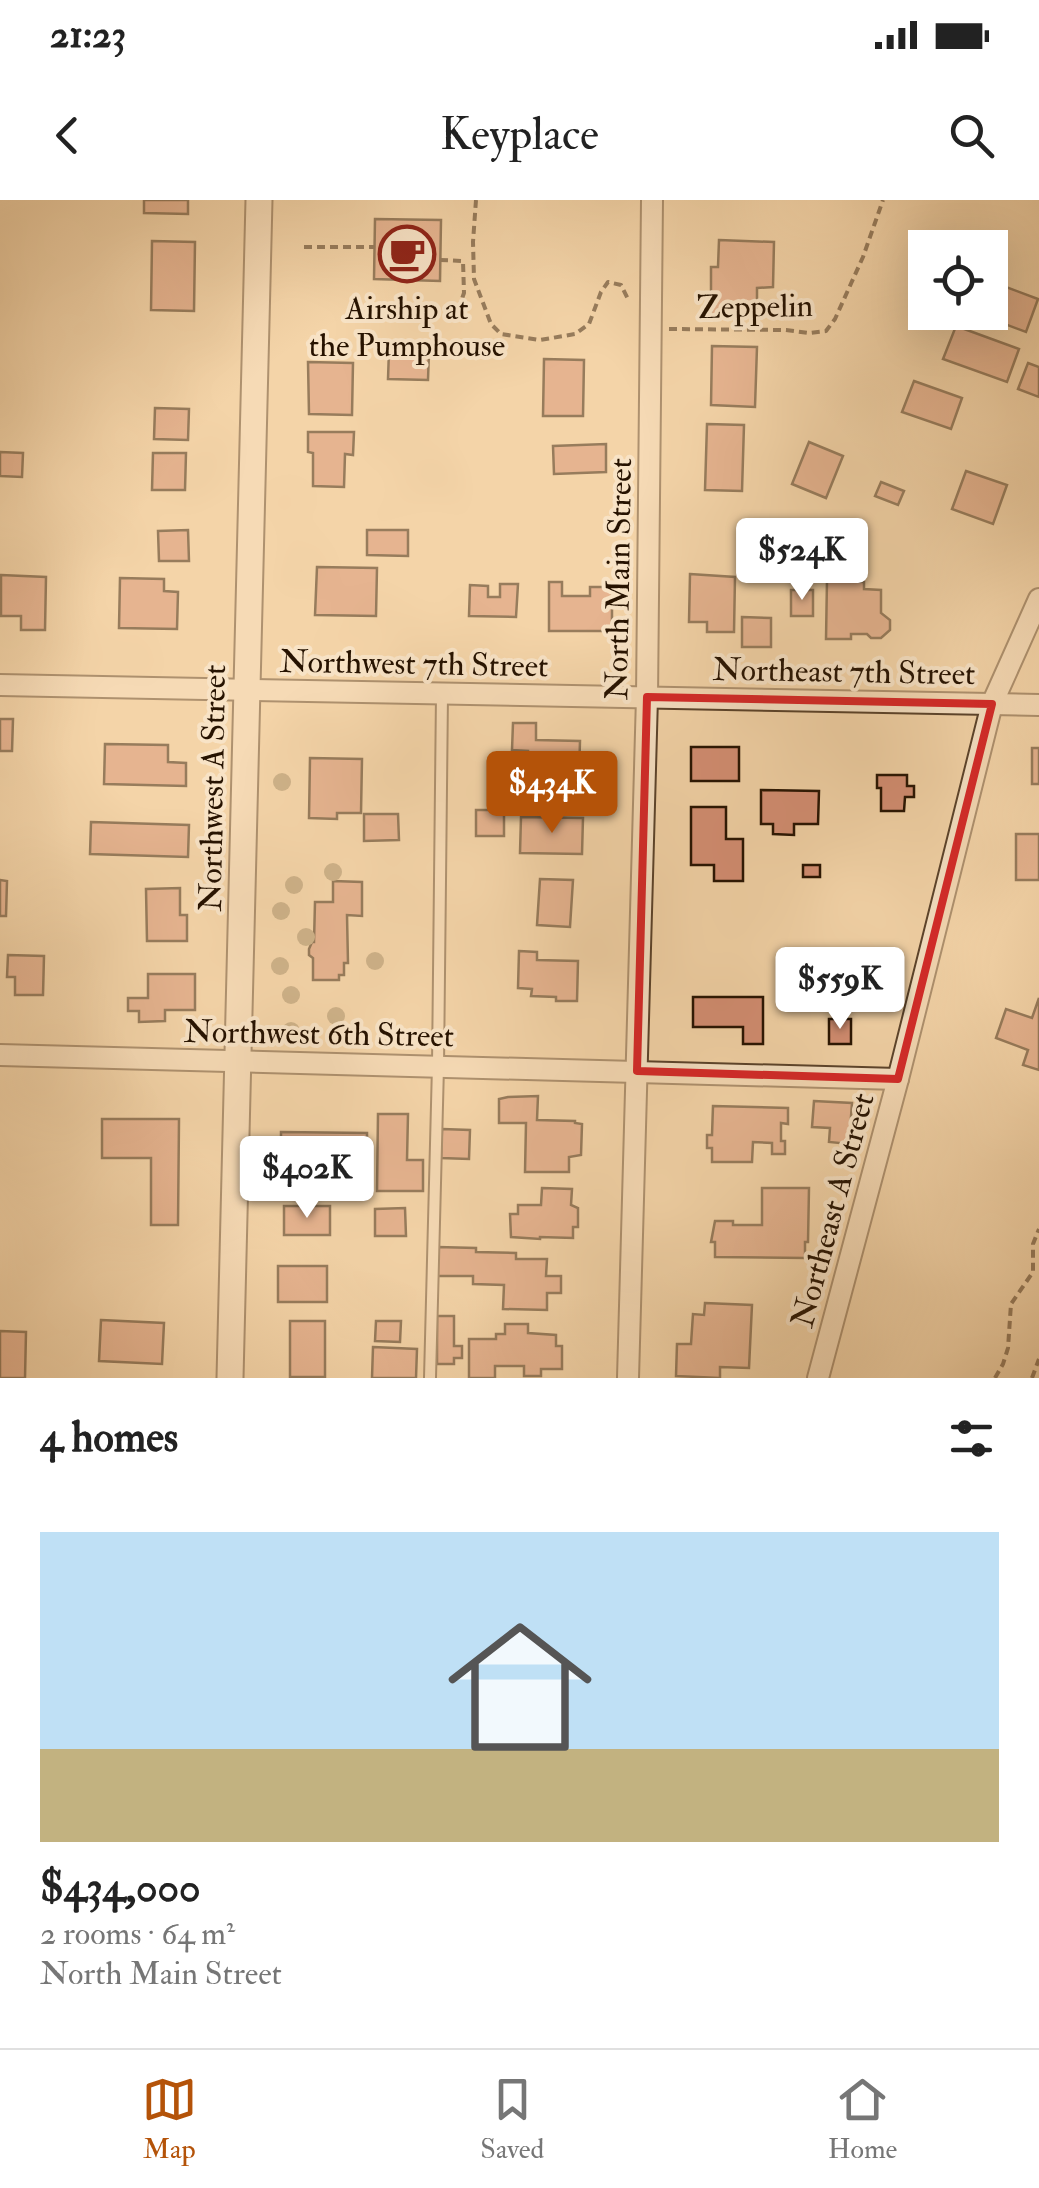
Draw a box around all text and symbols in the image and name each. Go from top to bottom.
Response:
text: 21:23 [50,11,126,59]
text: Keyplace [440,107,599,163]
icon: back [40,108,95,163]
icon: search [944,108,999,163]
cafe icon: Airship at the Pumphouse [377,224,437,284]
map controls [908,230,1008,330]
button: locate [908,230,1008,330]
street label: Zeppelin [697,286,814,328]
place label: Airship at the Pumphouse [309,289,505,366]
street label: North Main Street [597,458,641,700]
pin: $524K [732,518,872,603]
text: $524K [758,530,846,570]
street label: Northwest 7th Street [279,642,549,686]
street label: Northeast 7th Street [712,650,976,694]
street label: Northwest A Street [191,664,235,912]
pin: $434K [482,751,622,836]
text: $434K [508,763,596,803]
pin: $559K [770,947,910,1032]
text: $559K [798,959,883,999]
street label: Northwest 6th Street [184,1012,454,1056]
street label: Northeast A Street [782,1089,883,1332]
pin: $402K [237,1136,377,1221]
text: $402K [262,1148,352,1188]
icon: filters [944,1411,999,1466]
text: 4 homes [40,1412,178,1464]
icon: home [430,1597,610,1777]
text: $434,000 [40,1862,201,1914]
text: 2 rooms · 64 m² [40,1914,235,1954]
text: North Main Street [40,1954,282,1994]
tab: Map [142,2072,197,2167]
tab: Saved [480,2072,544,2167]
tab: Home [828,2072,897,2167]

